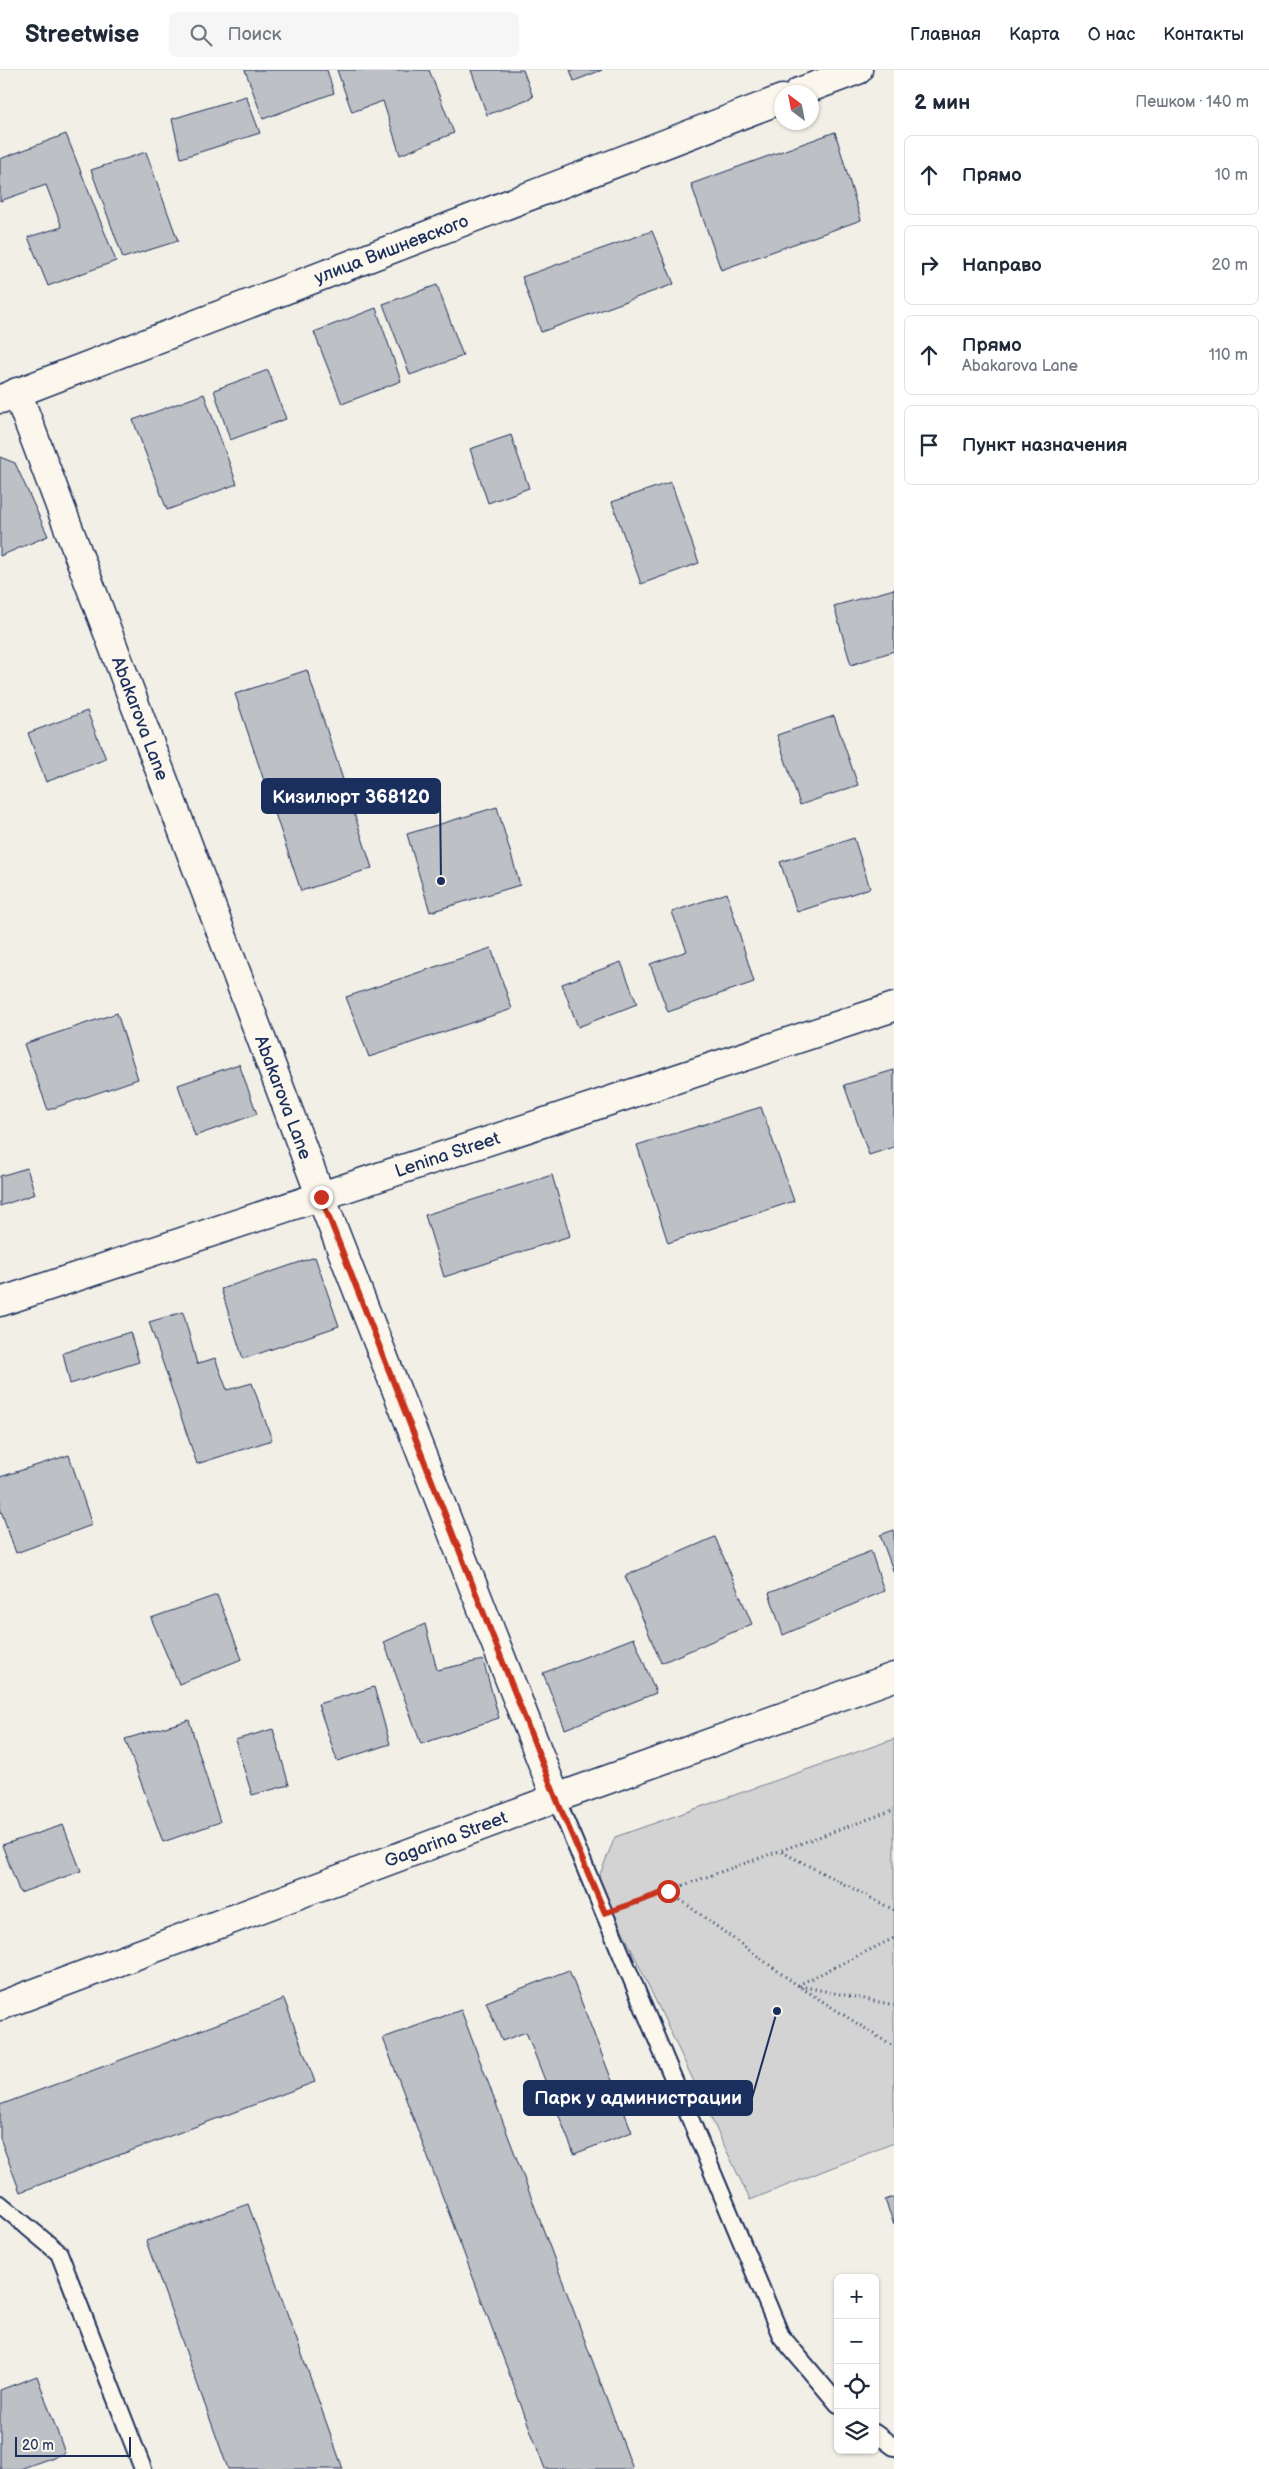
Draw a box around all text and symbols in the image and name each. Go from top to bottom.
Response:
search box [169,12,519,57]
text: Streetwise [25,20,139,49]
icon: search [187,21,215,49]
text: Поиск [227,23,282,46]
text: Главная [910,24,981,45]
text: Карта [1009,24,1060,45]
text: О нас [1088,24,1135,45]
text: Контакты [1163,24,1244,45]
north arrow [774,85,819,130]
text: 2 мин [914,90,970,115]
text: Пешком · 140 m [1135,93,1249,112]
icon: ahead [915,161,943,189]
text: Прямо [962,164,1022,187]
text: 10 m [1215,166,1248,185]
street label: улица Вишневского [311,211,471,289]
icon: right [915,251,943,279]
text: Направо [962,254,1042,277]
text: 20 m [1212,256,1248,275]
text: Прямо [962,334,1022,357]
icon: ahead [915,341,943,369]
text: 110 m [1209,346,1248,365]
text: Abakarova Lane [962,357,1078,376]
icon: arrive [915,431,943,459]
text: Пункт назначения [962,434,1127,457]
street label: Abakarova Lane [107,654,173,784]
callout: Кизилюрт 368120 [262,779,440,813]
text: Кизилюрт 368120 [272,786,430,809]
street label: Abakarova Lane [250,1033,316,1163]
street label: Lenina Street [392,1128,503,1182]
route end [310,1186,333,1209]
street label: Gagarina Street [382,1807,511,1872]
route start [657,1880,680,1903]
callout: Парк у администрации [524,2081,752,2115]
text: Парк у администрации [534,2087,742,2110]
map controls [834,2274,879,2454]
button: + [834,2274,879,2319]
button: − [834,2319,879,2364]
button: locate [834,2364,879,2409]
button: layers [834,2409,879,2454]
scale bar [15,2434,131,2457]
text: 20 m [22,2437,54,2454]

